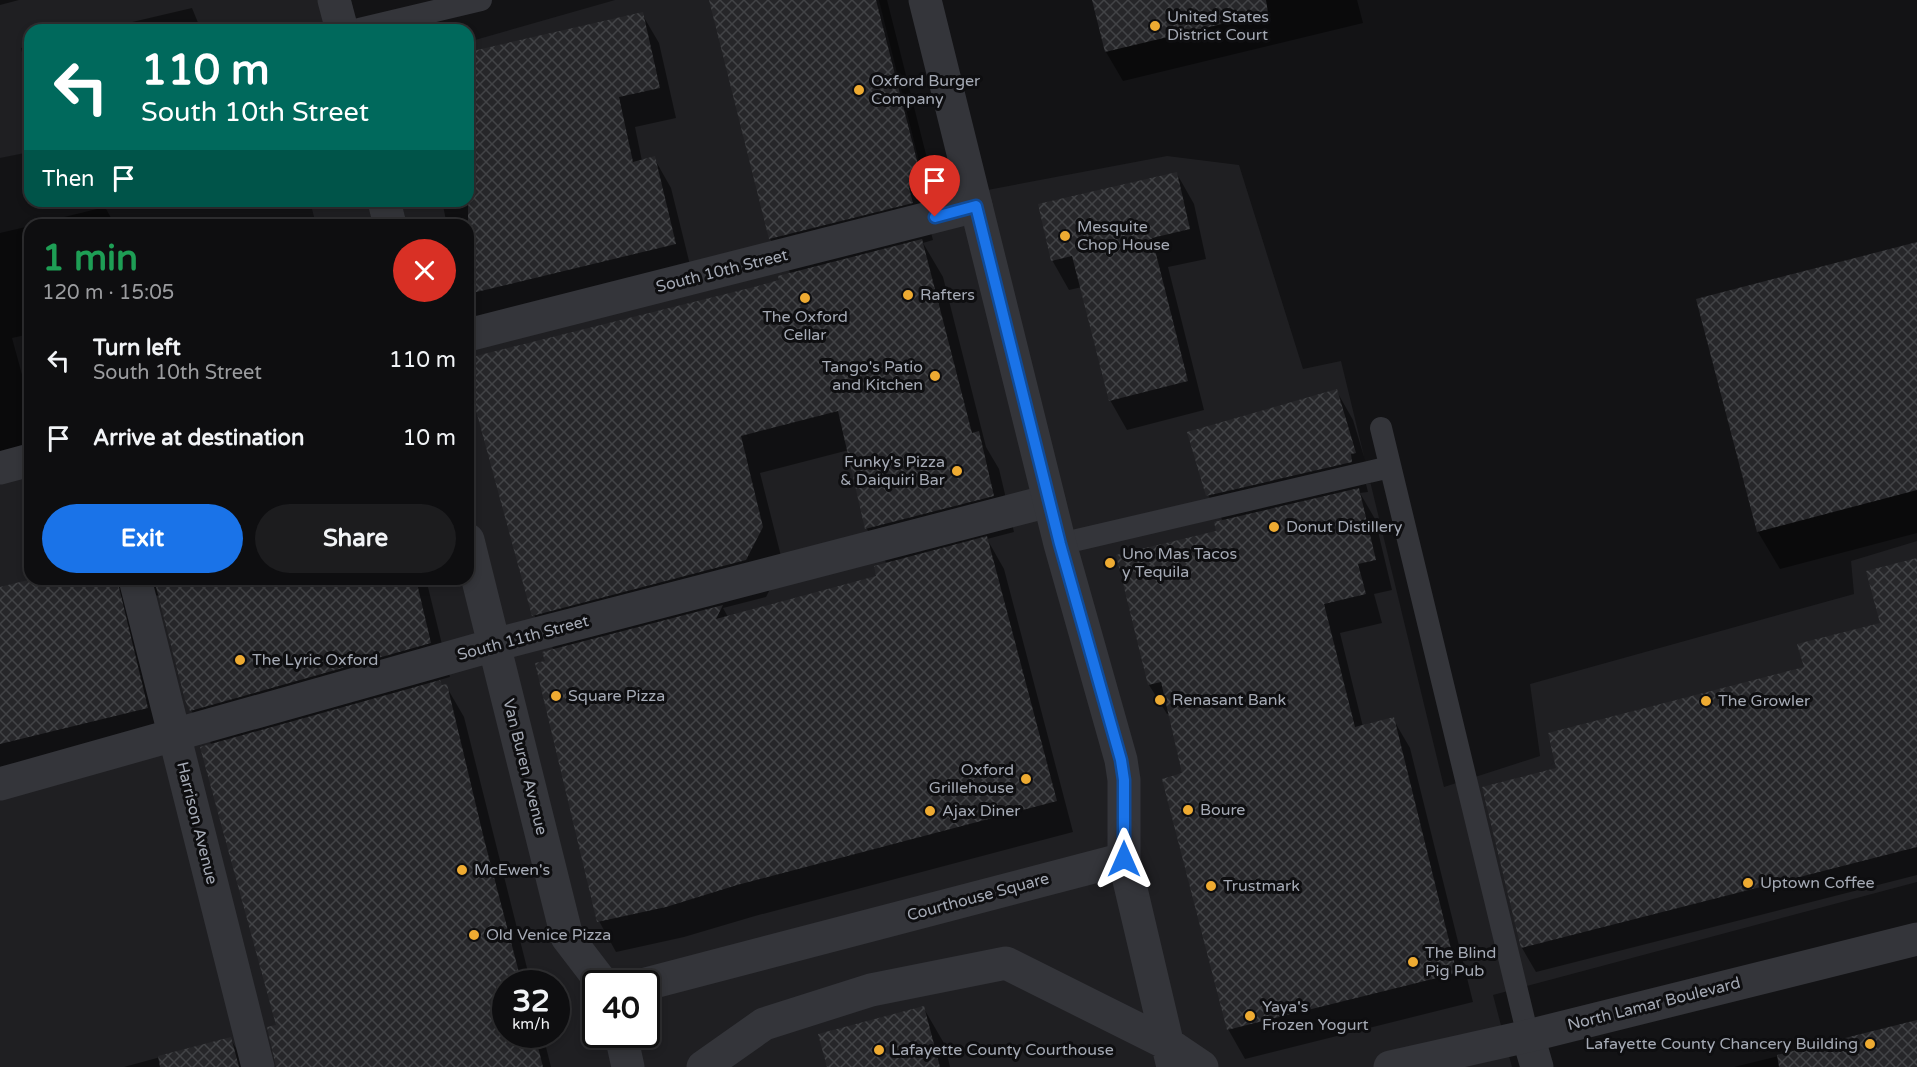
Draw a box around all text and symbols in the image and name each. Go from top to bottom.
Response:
place label: United States District Court [1167,7,1269,45]
marker: United States District Court [1148,19,1162,33]
text: 110 m [141,45,270,96]
icon: left [42,48,120,126]
place label: Oxford Burger Company [871,71,981,109]
marker: Oxford Burger Company [852,83,866,97]
text: South 10th Street [141,96,369,129]
pin [909,155,960,217]
icon: arrive [107,162,140,195]
icon: arrive [918,164,951,197]
text: Then [42,166,95,192]
place label: Mesquite Chop House [1077,217,1170,255]
marker: Mesquite Chop House [1058,229,1072,243]
text: 1 min [42,237,138,280]
button: close [393,239,456,302]
street label: South 10th Street [654,245,790,297]
text: 120 m · 15:05 [42,281,174,305]
place label: Rafters [920,285,975,305]
marker: Rafters [901,288,915,302]
marker: The Oxford Cellar [798,291,812,305]
place label: The Oxford Cellar [762,307,848,345]
text: Turn left [93,335,181,361]
icon: left [42,344,75,377]
text: 110 m [389,347,456,373]
place label: Tango's Patio and Kitchen [822,357,923,395]
text: South 10th Street [93,361,262,385]
marker: Tango's Patio and Kitchen [928,369,942,383]
icon: arrive [42,422,75,455]
text: Arrive at destination [93,425,304,451]
text: 10 m [402,425,456,451]
place label: Funky's Pizza & Daiquiri Bar [840,452,946,490]
marker: Funky's Pizza & Daiquiri Bar [950,464,964,478]
button: Exit [42,504,243,573]
button: Share [255,504,456,573]
place label: Donut Distillery [1286,517,1403,537]
marker: Donut Distillery [1267,520,1281,534]
place label: Uno Mas Tacos y Tequila [1122,544,1237,582]
marker: Uno Mas Tacos y Tequila [1103,556,1117,570]
street label: South 11th Street [455,611,591,665]
place label: The Lyric Oxford [252,650,378,670]
marker: The Lyric Oxford [233,653,247,667]
place label: Square Pizza [568,686,665,706]
marker: Square Pizza [549,689,563,703]
place label: Renasant Bank [1172,690,1287,710]
place label: The Growler [1718,691,1811,711]
marker: Renasant Bank [1153,693,1167,707]
marker: The Growler [1699,694,1713,708]
street label: Van Buren Avenue [498,697,552,837]
street label: Harrison Avenue [172,760,222,886]
place label: Oxford Grillehouse [929,760,1014,798]
marker: Oxford Grillehouse [1019,772,1033,786]
place label: Boure [1200,800,1245,820]
place label: Ajax Diner [942,801,1021,821]
marker: Boure [1181,803,1195,817]
marker: Ajax Diner [923,804,937,818]
position arrow [1092,827,1156,891]
place label: McEwen's [474,860,550,880]
marker: McEwen's [455,863,469,877]
street label: Courthouse Square [905,868,1051,926]
place label: Uptown Coffee [1760,873,1875,893]
place label: Trustmark [1223,876,1300,896]
marker: Uptown Coffee [1741,876,1755,890]
marker: Trustmark [1204,879,1218,893]
place label: Old Venice Pizza [486,925,611,945]
marker: Old Venice Pizza [467,928,481,942]
place label: The Blind Pig Pub [1425,943,1496,981]
marker: The Blind Pig Pub [1406,955,1420,969]
speed limit sign: 40 [582,970,660,1048]
street label: North Lamar Boulevard [1565,973,1743,1035]
text: 32 [512,983,550,1020]
place label: Yaya's Frozen Yogurt [1262,997,1369,1035]
marker: Yaya's Frozen Yogurt [1243,1009,1257,1023]
text: km/h [512,1015,550,1033]
place label: Lafayette County Chancery Building [1585,1034,1858,1054]
marker: Lafayette County Chancery Building [1863,1037,1877,1051]
place label: Lafayette County Courthouse [891,1040,1114,1060]
marker: Lafayette County Courthouse [872,1043,886,1057]

